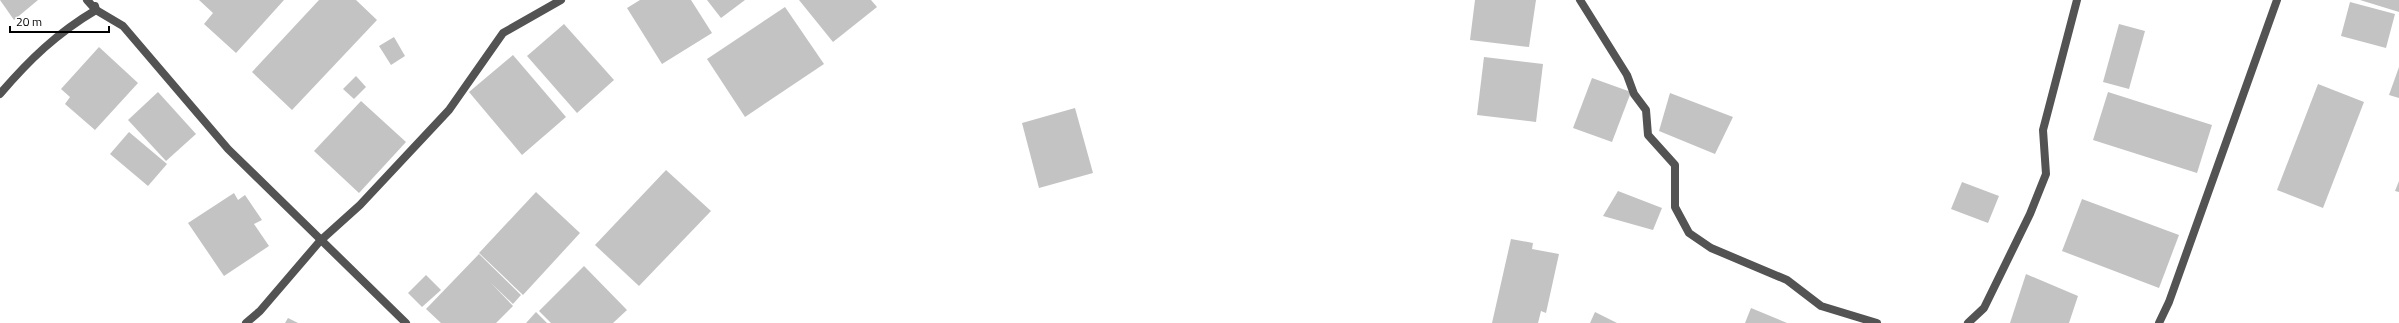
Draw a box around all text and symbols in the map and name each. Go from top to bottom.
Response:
scale bar [10,8,109,34]
text: 20 m [16,12,42,31]

